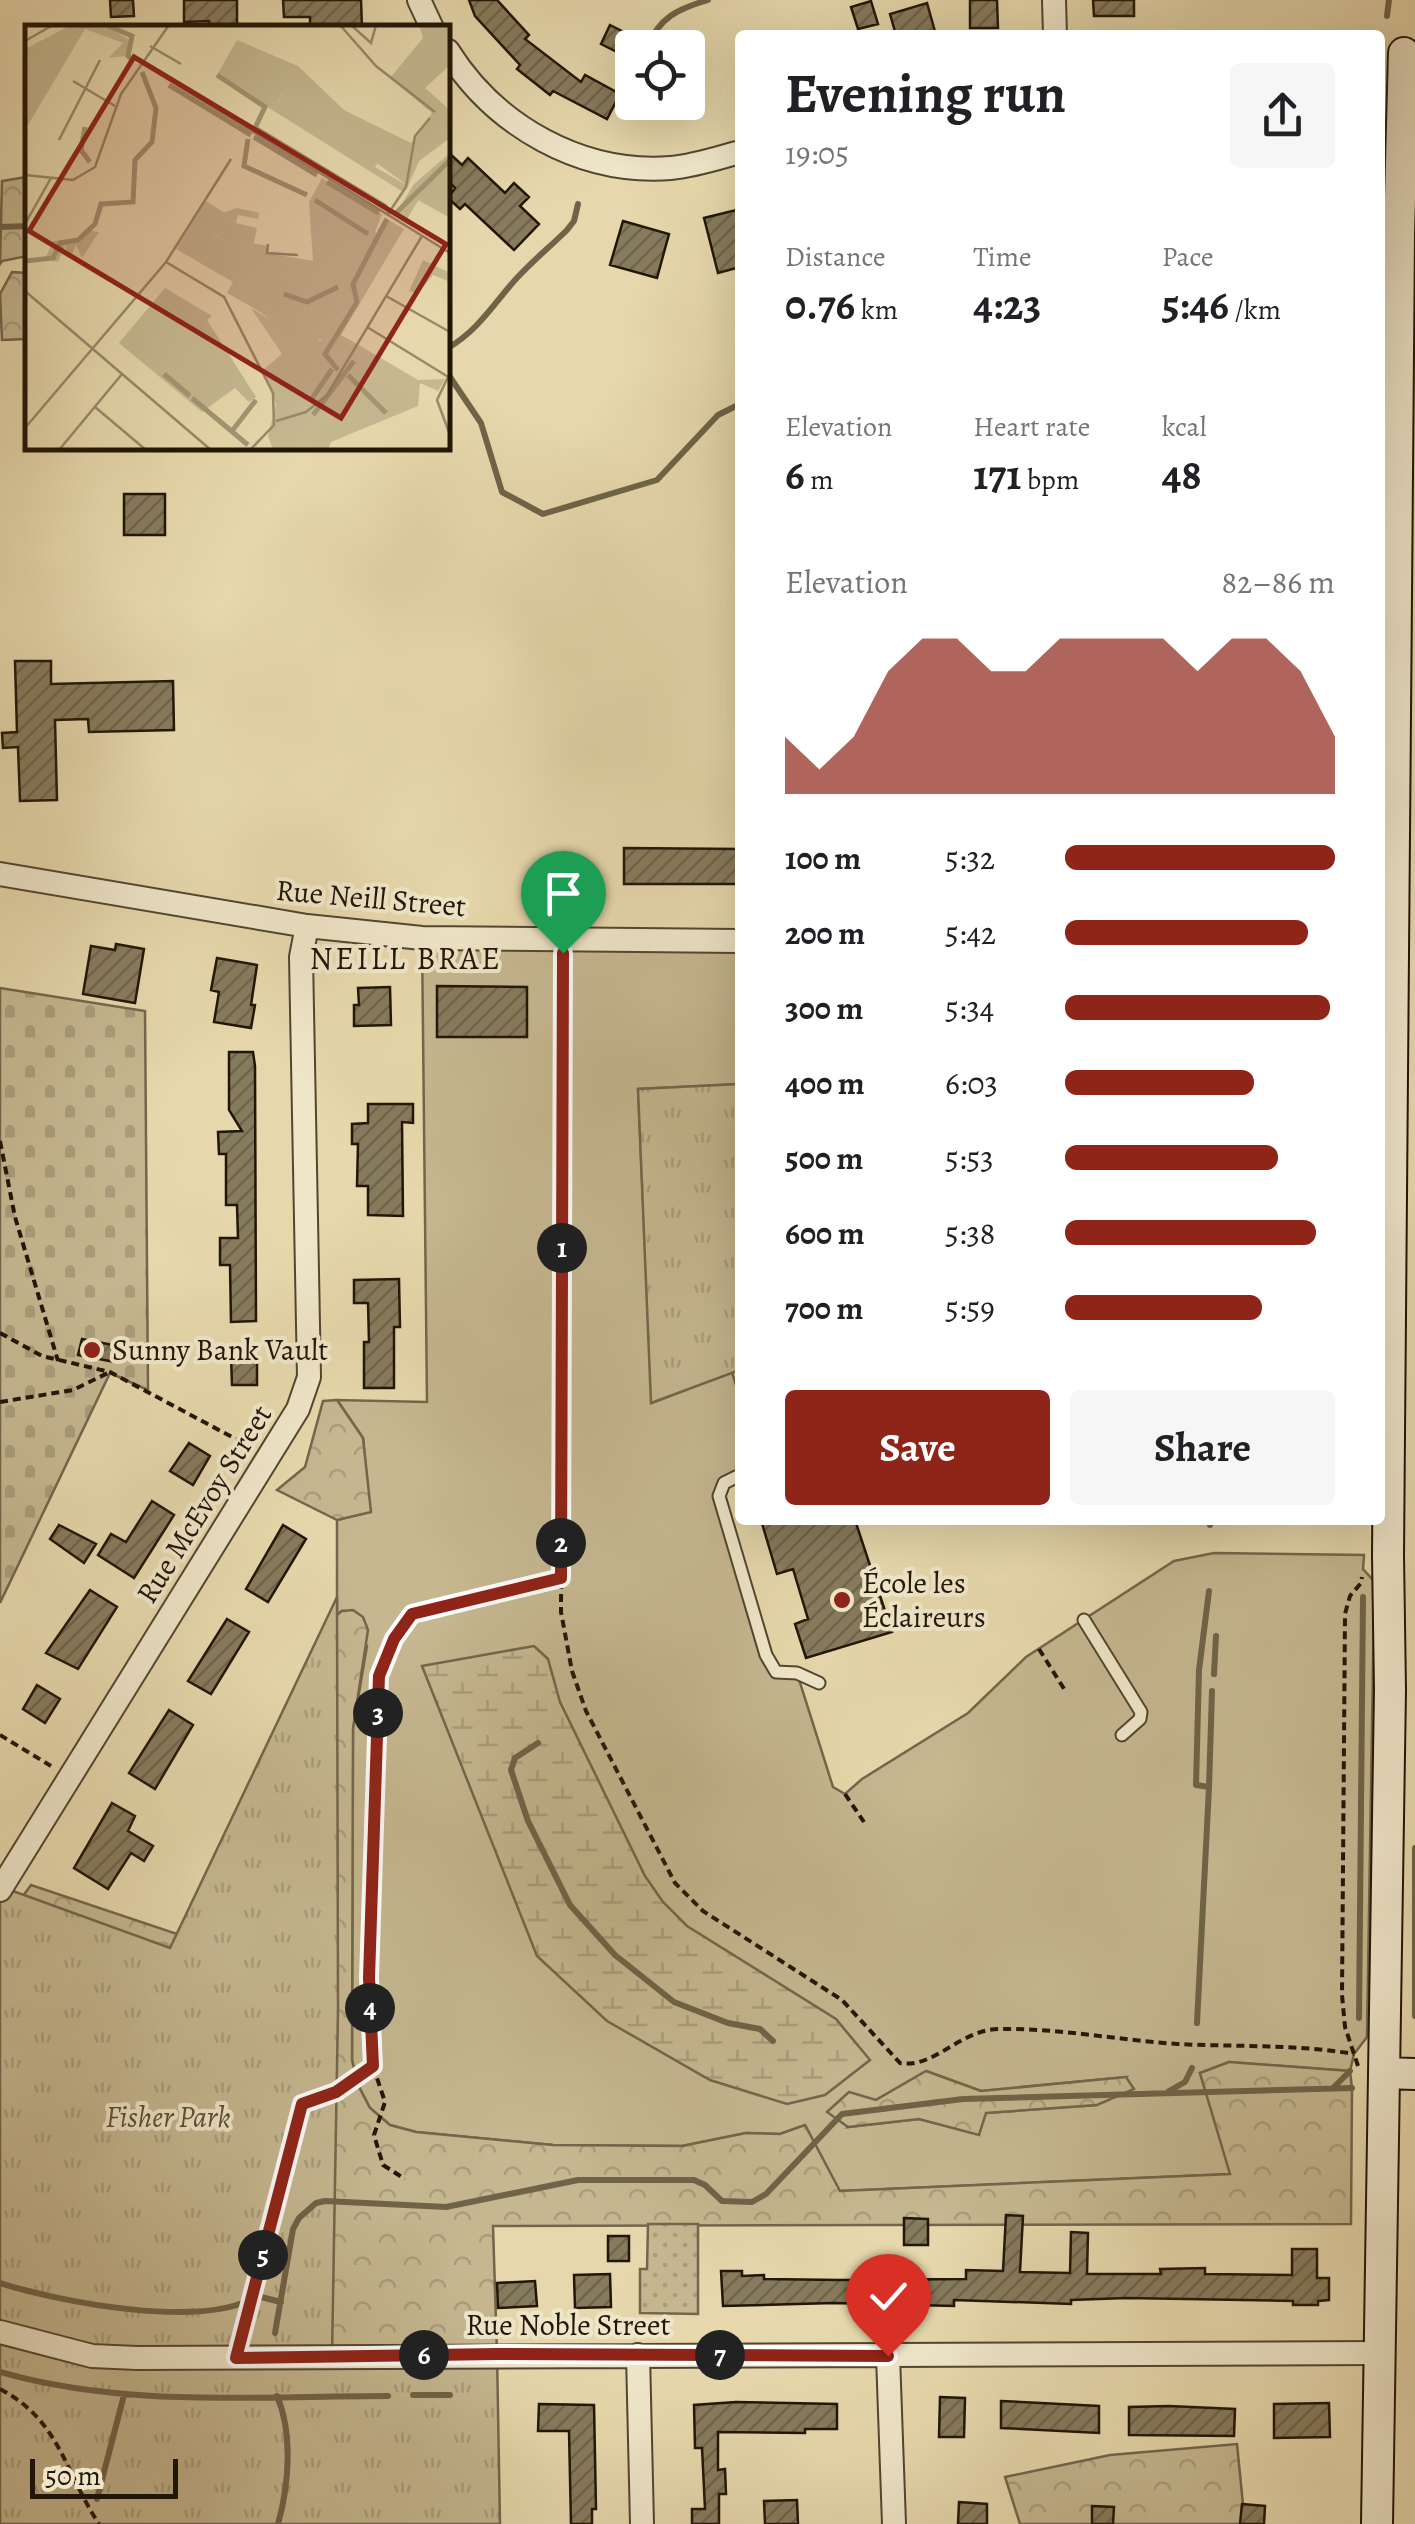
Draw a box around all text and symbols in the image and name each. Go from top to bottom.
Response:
inset map [25,25,450,450]
map controls [615,30,705,120]
button: locate [615,30,705,120]
text: Evening run [785,56,1066,131]
button: share [1230,63,1335,168]
text: 19:05 [785,131,849,175]
text: Distance [785,238,885,276]
text: Time [973,238,1032,276]
text: Pace [1162,238,1214,276]
text: 0.76 [785,276,855,333]
text: 4:23 [973,276,1041,333]
text: 5:46 [1162,276,1229,333]
text: km [855,291,898,329]
text: /km [1229,291,1281,329]
text: Elevation [785,408,892,446]
text: Heart rate [973,408,1090,446]
text: kcal [1162,408,1207,446]
text: 6 [785,446,805,503]
text: 171 [973,446,1021,503]
text: 48 [1162,446,1202,503]
text: m [805,461,833,499]
text: bpm [1021,461,1079,499]
text: Elevation [785,560,908,604]
text: 82–86 m [1222,560,1335,604]
text: 100 m [785,836,861,880]
text: 5:32 [945,836,995,880]
pin [521,851,606,954]
icon: arrive [536,866,591,921]
street label: Rue Neill Street [274,870,468,926]
text: 200 m [785,911,865,955]
text: 5:42 [945,911,996,955]
district label: NEILL BRAE [310,936,502,980]
text: 300 m [785,986,863,1030]
text: 5:34 [945,986,994,1030]
text: 400 m [785,1061,865,1105]
text: 6:03 [945,1061,998,1105]
text: 500 m [785,1136,863,1180]
text: 5:53 [945,1136,993,1180]
text: 600 m [785,1211,865,1255]
text: 5:38 [945,1211,995,1255]
pin: 1 [537,1223,587,1273]
text: 1 [557,1229,567,1267]
text: 700 m [785,1286,863,1330]
text: 5:59 [945,1286,995,1330]
place label: Sunny Bank Vault [112,1330,328,1370]
marker: Sunny Bank Vault [81,1339,103,1361]
button: Save [785,1390,1050,1505]
button: Share [1070,1390,1335,1505]
street label: Rue McEvoy Street [127,1397,281,1611]
pin: 2 [536,1518,586,1568]
text: 2 [554,1524,568,1562]
place label: École les Éclaireurs [862,1563,986,1637]
marker: École les Éclaireurs [831,1589,853,1611]
pin: 3 [353,1688,403,1738]
text: 3 [372,1694,384,1732]
pin: 4 [345,1983,395,2033]
text: 4 [363,1989,377,2027]
park label: Fisher Park [105,2097,231,2137]
pin: 5 [238,2230,288,2280]
text: 5 [257,2236,269,2274]
pin [846,2254,931,2357]
icon: check [861,2269,916,2324]
street label: Rue Noble Street [466,2305,670,2345]
pin: 6 [399,2330,449,2380]
pin: 7 [695,2330,745,2380]
text: 6 [417,2336,431,2374]
text: 7 [714,2336,726,2374]
scale bar [30,2454,178,2498]
text: 50 m [45,2457,101,2495]

